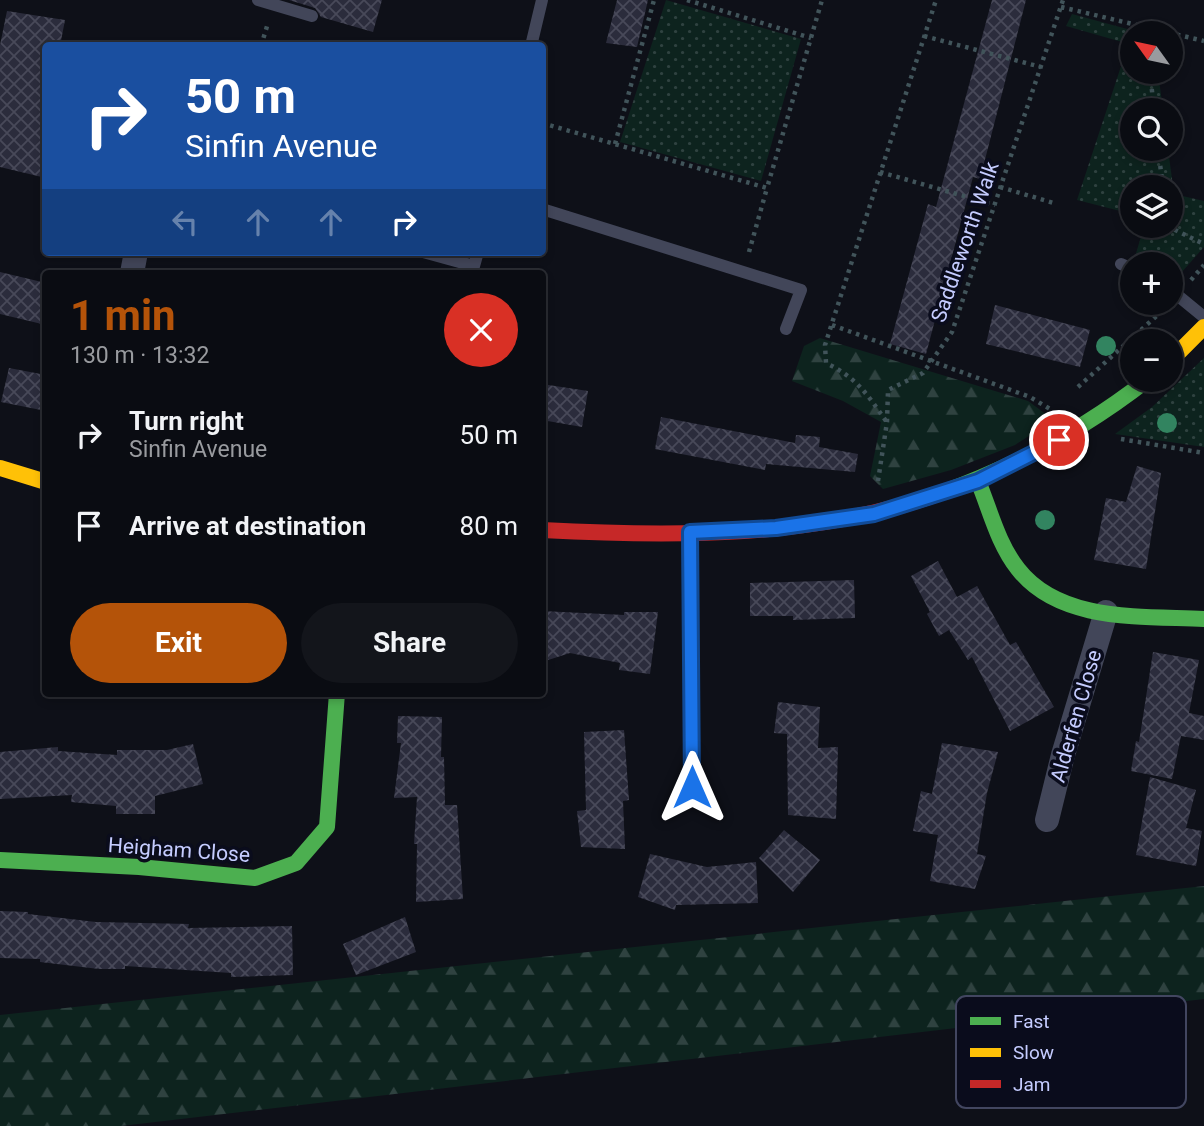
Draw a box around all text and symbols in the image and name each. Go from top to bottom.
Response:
north arrow [1120,21,1183,84]
map controls [1120,21,1183,392]
text: 50 m [185,68,296,125]
icon: right [70,70,161,161]
button: search [1120,98,1183,161]
text: Sinfin Avenue [185,127,377,165]
street label: Saddleworth Walk [926,158,1004,325]
button: layers [1120,175,1183,238]
icon: left [166,203,204,241]
icon: ahead [239,203,277,241]
icon: ahead [312,203,350,241]
icon: right [385,203,423,241]
button: + [1120,252,1183,315]
text: 1 min [70,291,176,340]
button: close [444,293,518,367]
button: − [1120,329,1183,392]
text: 130 m · 13:32 [70,342,209,369]
text: Turn right [129,406,244,436]
pin [1029,410,1089,470]
icon: right [70,416,108,454]
text: 50 m [460,420,518,450]
icon: arrive [1040,421,1078,459]
text: Sinfin Avenue [129,436,267,463]
icon: arrive [70,507,108,545]
text: Arrive at destination [129,511,366,541]
text: 80 m [460,511,518,541]
button: Exit [70,603,287,683]
button: Share [301,603,518,683]
street label: Alderfen Close [1046,647,1106,785]
position arrow [655,750,729,824]
street label: Heigham Close [107,833,251,867]
legend [956,996,1186,1108]
text: Fast [1013,1010,1050,1033]
text: Slow [1013,1041,1054,1064]
text: Jam [1013,1073,1050,1096]

